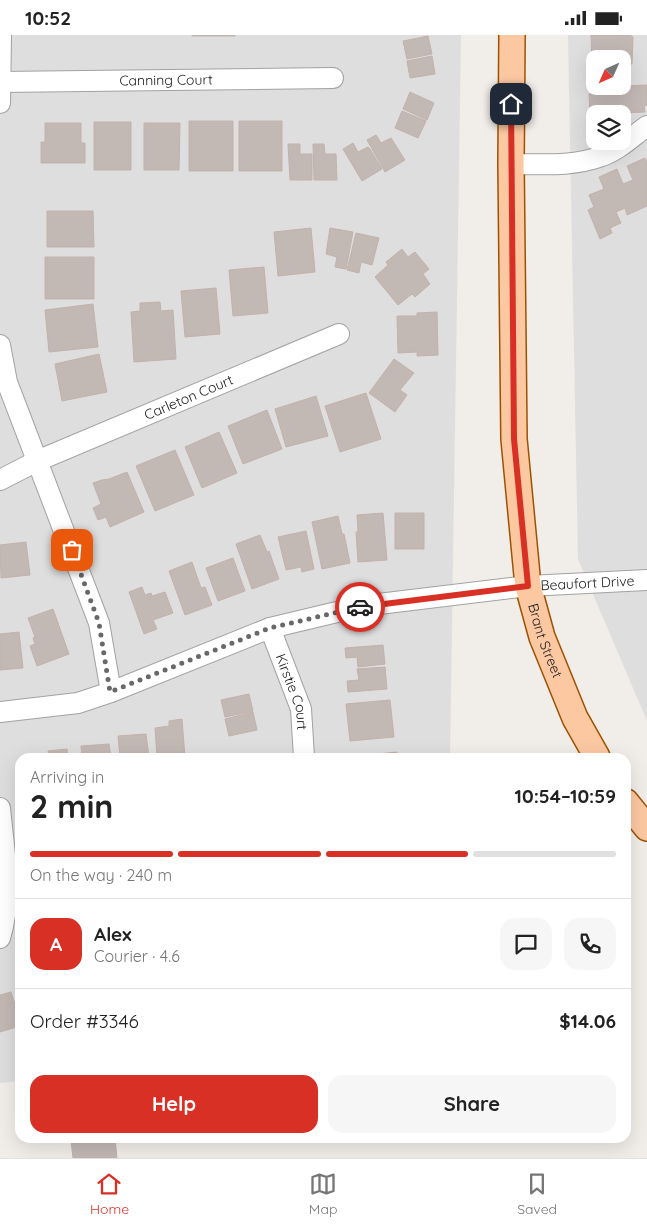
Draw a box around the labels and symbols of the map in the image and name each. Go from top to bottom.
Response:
north arrow [586,50,631,95]
street label: Canning Court [119,70,213,90]
pin [490,83,532,125]
street label: Carleton Court [141,370,236,424]
pin [51,529,93,571]
street label: Beaufort Drive [540,572,635,594]
courier [335,582,385,632]
street label: Brant Street [524,601,567,681]
street label: Kirstie Court [272,651,311,731]

